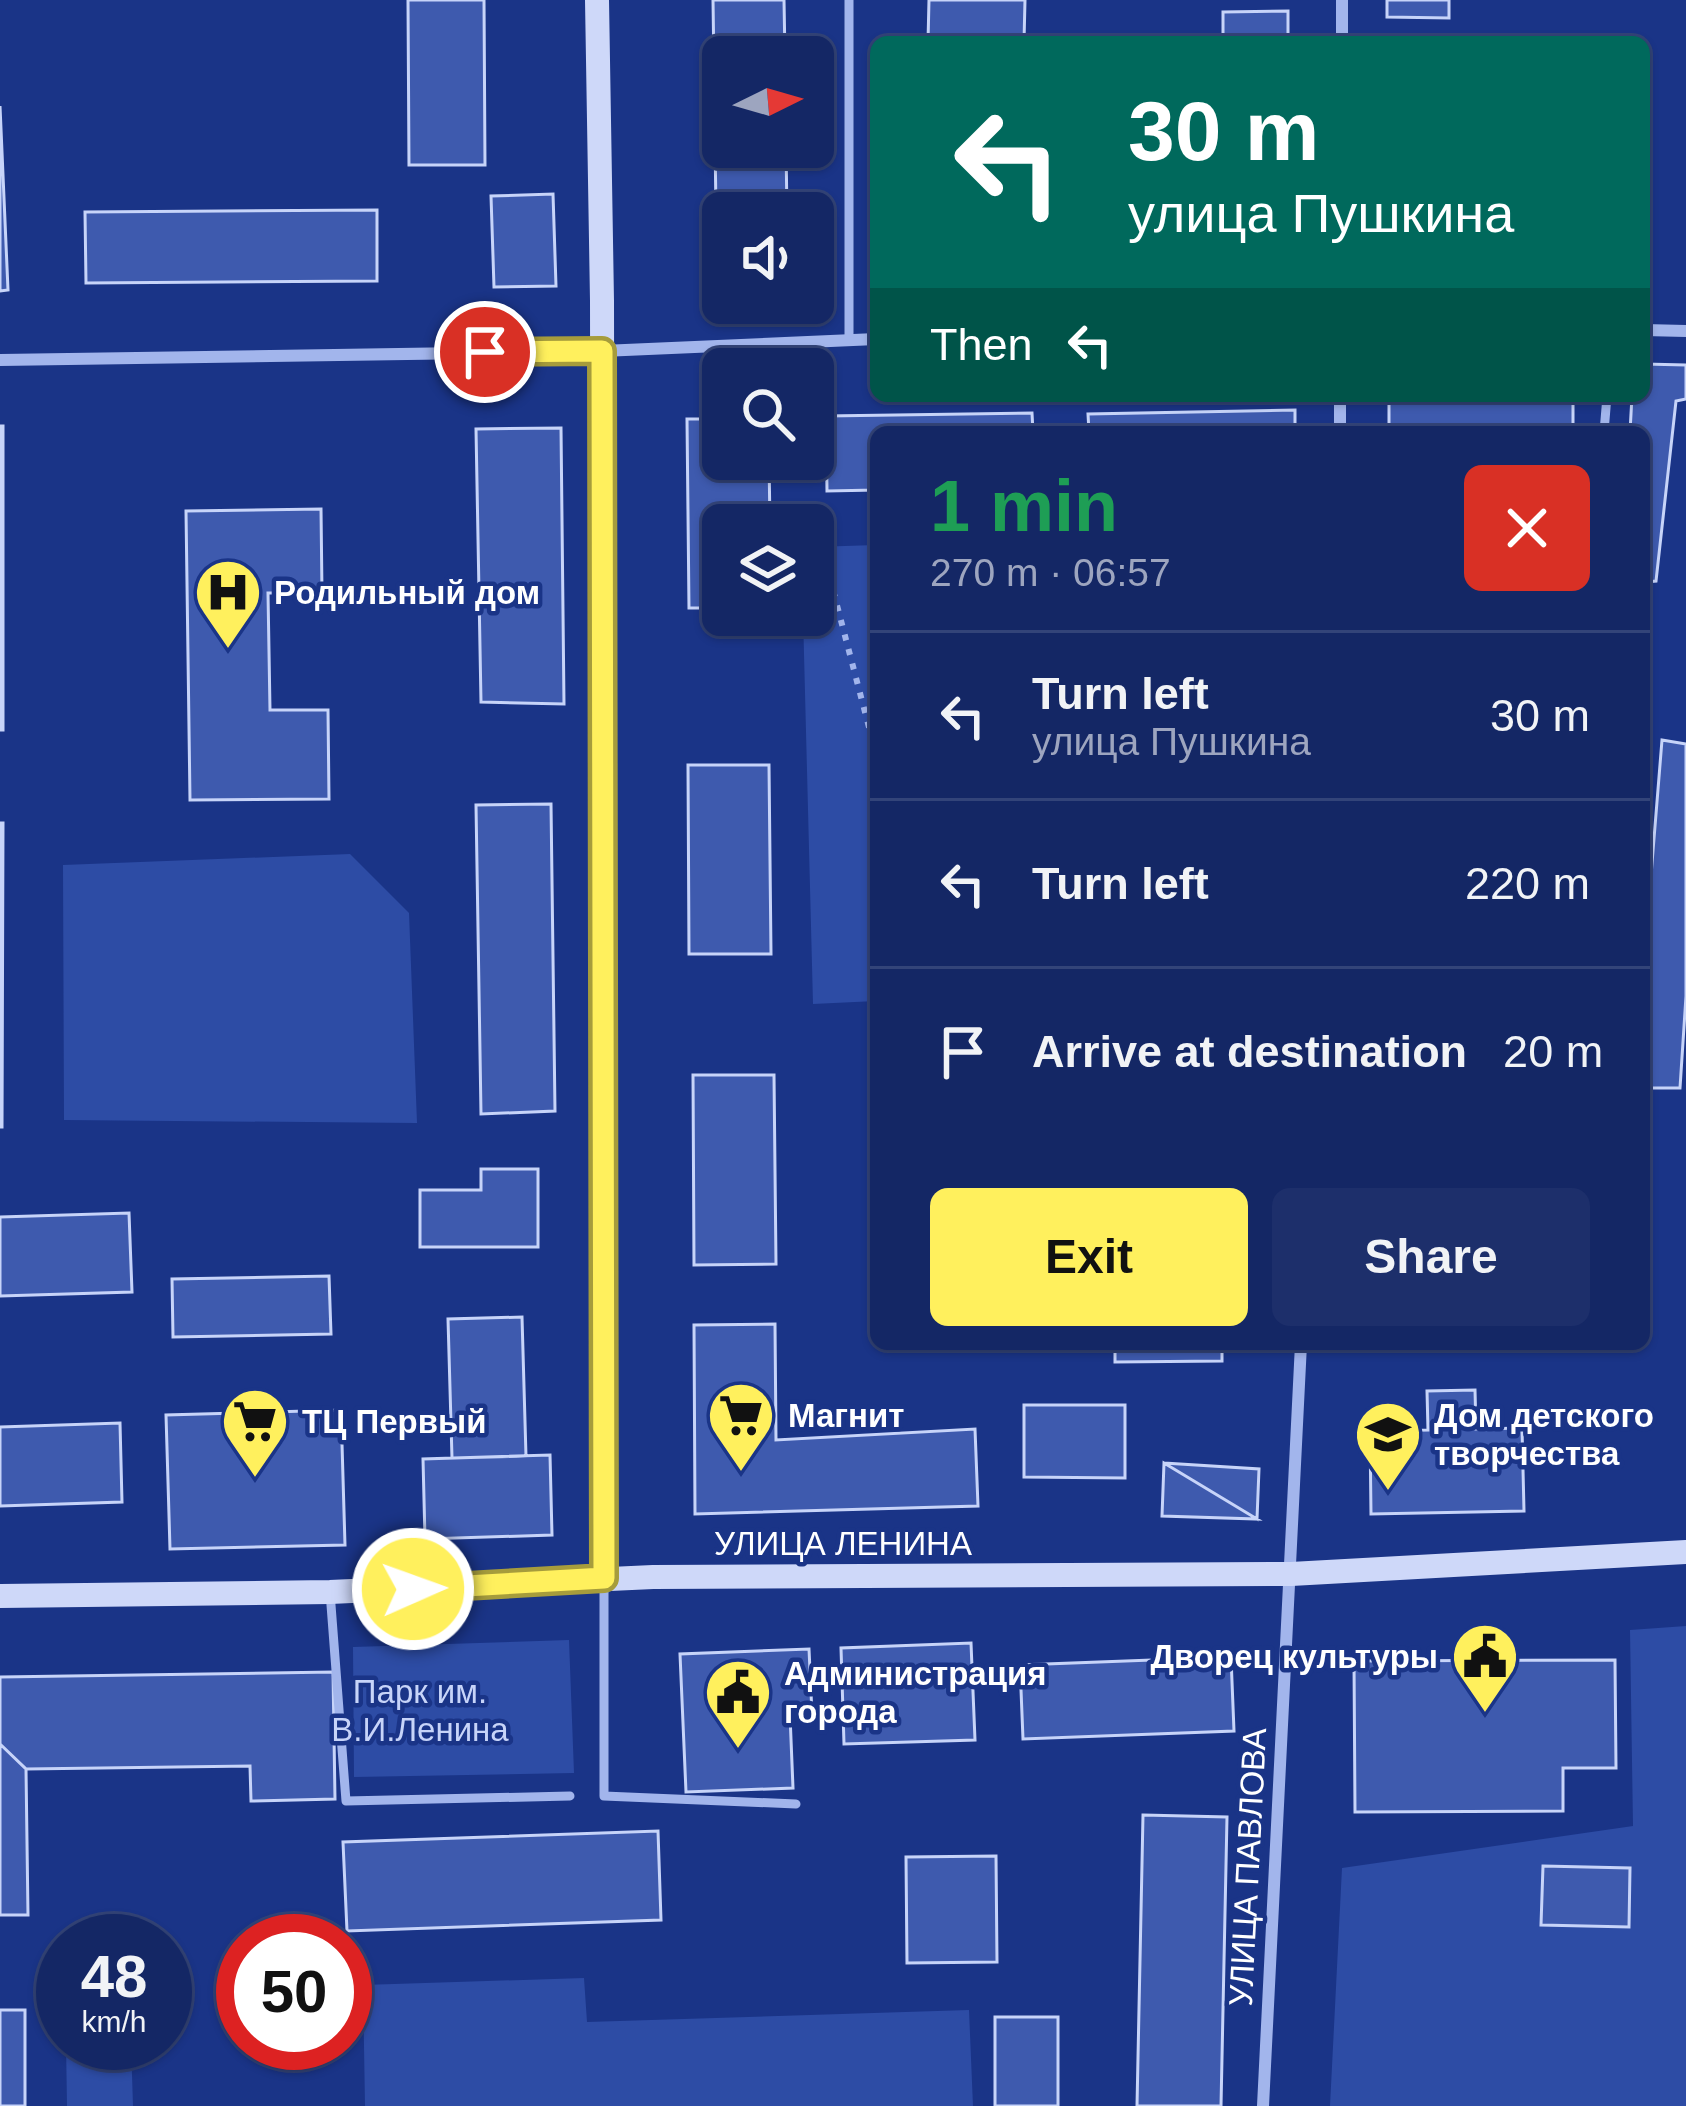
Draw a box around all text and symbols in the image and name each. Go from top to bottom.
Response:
north arrow [702,36,834,168]
map controls [702,36,834,636]
icon: left [930,84,1086,240]
text: 30 m [1128,84,1319,178]
text: улица Пушкина [1128,183,1514,243]
button: sound [702,192,834,324]
pin [434,301,536,403]
icon: left [1057,312,1123,378]
icon: arrive [452,319,518,385]
text: Then [930,319,1033,370]
button: search [702,348,834,480]
button: close [1464,465,1590,591]
text: 1 min [930,466,1118,546]
button: layers [702,504,834,636]
text: 270 m · 06:57 [930,551,1171,594]
hospital icon: Родильный дом [193,557,263,651]
place label: Родильный дом [274,574,540,611]
text: Turn left [1032,668,1209,719]
icon: left [930,683,996,749]
text: 30 m [1490,690,1590,741]
text: улица Пушкина [1032,720,1311,763]
icon: left [930,851,996,917]
text: Turn left [1032,858,1209,909]
text: 220 m [1465,858,1590,909]
icon: arrive [930,1019,996,1085]
text: Arrive at destination [1032,1026,1467,1077]
text: 20 m [1503,1026,1603,1077]
button: Exit [930,1188,1248,1326]
button: Share [1272,1188,1590,1326]
supermarket icon: Магнит [706,1380,776,1474]
supermarket icon: ТЦ Первый [220,1386,290,1480]
place label: Магнит [788,1397,904,1434]
place label: Дом детского творчества [1434,1397,1654,1472]
school or university icon: Дом детского творчества [1353,1399,1423,1493]
place label: ТЦ Первый [302,1403,486,1440]
street label: УЛИЦА ЛЕНИНА [714,1525,972,1562]
position arrow [350,1526,476,1652]
public building icon: Дворец культуры [1450,1621,1520,1715]
place label: Дворец культуры [1150,1638,1438,1675]
place label: Администрация города [784,1655,1047,1730]
public building icon: Администрация города [703,1657,773,1751]
park label: Парк им. В.И.Ленина [331,1673,509,1748]
street label: УЛИЦА ПАВЛОВА [1222,1727,1273,2007]
speed limit sign: 50 [216,1914,372,2070]
text: 48 [81,1943,147,2010]
text: km/h [81,2005,147,2038]

